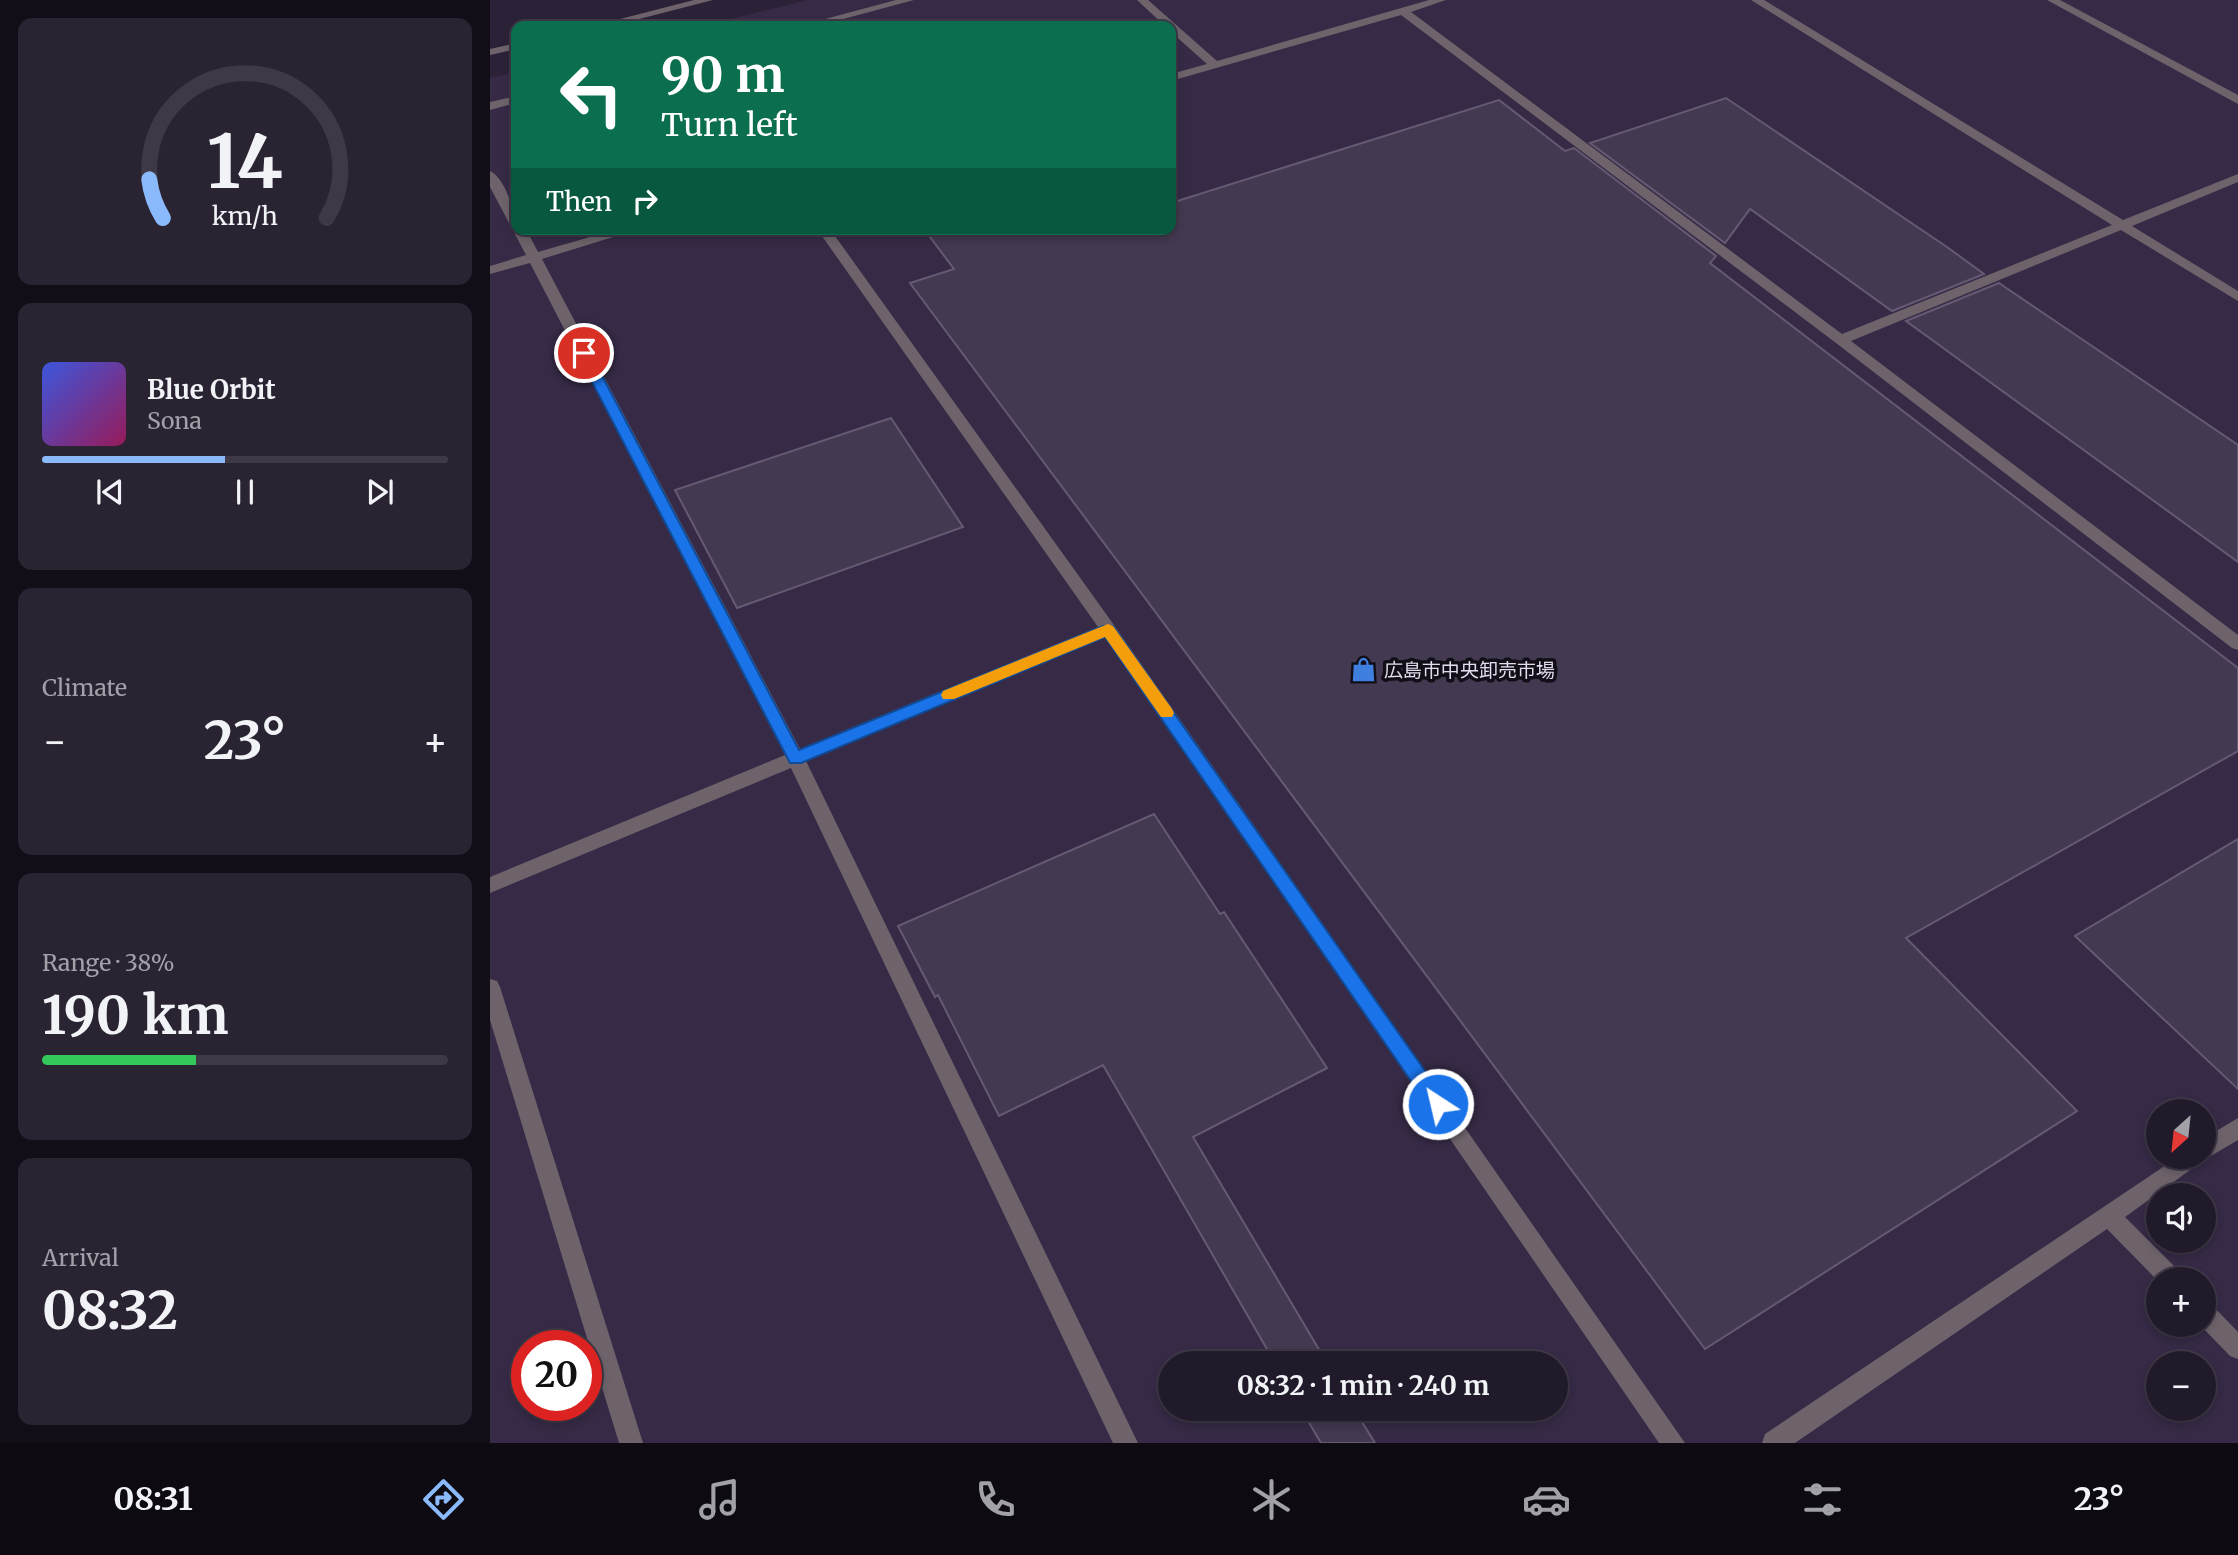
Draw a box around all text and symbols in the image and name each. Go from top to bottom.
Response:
text: 90 m [661,44,785,105]
icon: left [546,49,637,140]
text: Turn left [661,105,798,145]
text: 14 [207,116,283,208]
icon: right [626,182,664,220]
text: Then [546,185,612,218]
text: km/h [212,199,278,231]
pin [554,323,614,383]
icon: arrive [565,334,603,372]
text: Blue Orbit [147,373,276,406]
text: Sona [147,406,202,435]
icon: previous [91,473,129,511]
icon: pause [226,473,264,511]
icon: next [361,473,399,511]
shop icon: 広島市中央卸売市場 [1350,656,1378,684]
place label: 広島市中央卸売市場 [1384,658,1555,682]
text: Climate [42,673,127,702]
text: 23° [204,708,286,773]
text: − [42,718,67,765]
text: + [423,718,448,765]
text: Range · 38% [42,948,175,977]
text: 190 km [42,983,228,1048]
position arrow [1401,1067,1475,1141]
north arrow [2146,1099,2216,1169]
map controls [2146,1099,2216,1421]
button: sound [2146,1183,2216,1253]
text: Arrival [42,1243,119,1272]
button: + [2146,1267,2216,1337]
text: 08:32 [42,1278,178,1343]
speed limit sign: 20 [511,1330,602,1421]
button: − [2146,1351,2216,1421]
text: 08:32 · 1 min · 240 m [1237,1369,1489,1402]
icon: directions [419,1475,468,1524]
icon: music [695,1475,744,1524]
icon: phone [971,1475,1020,1524]
icon: climate [1247,1475,1296,1524]
icon: car [1522,1475,1571,1524]
icon: filters [1798,1475,1847,1524]
text: 08:31 [113,1479,193,1519]
text: 23° [2074,1479,2125,1519]

